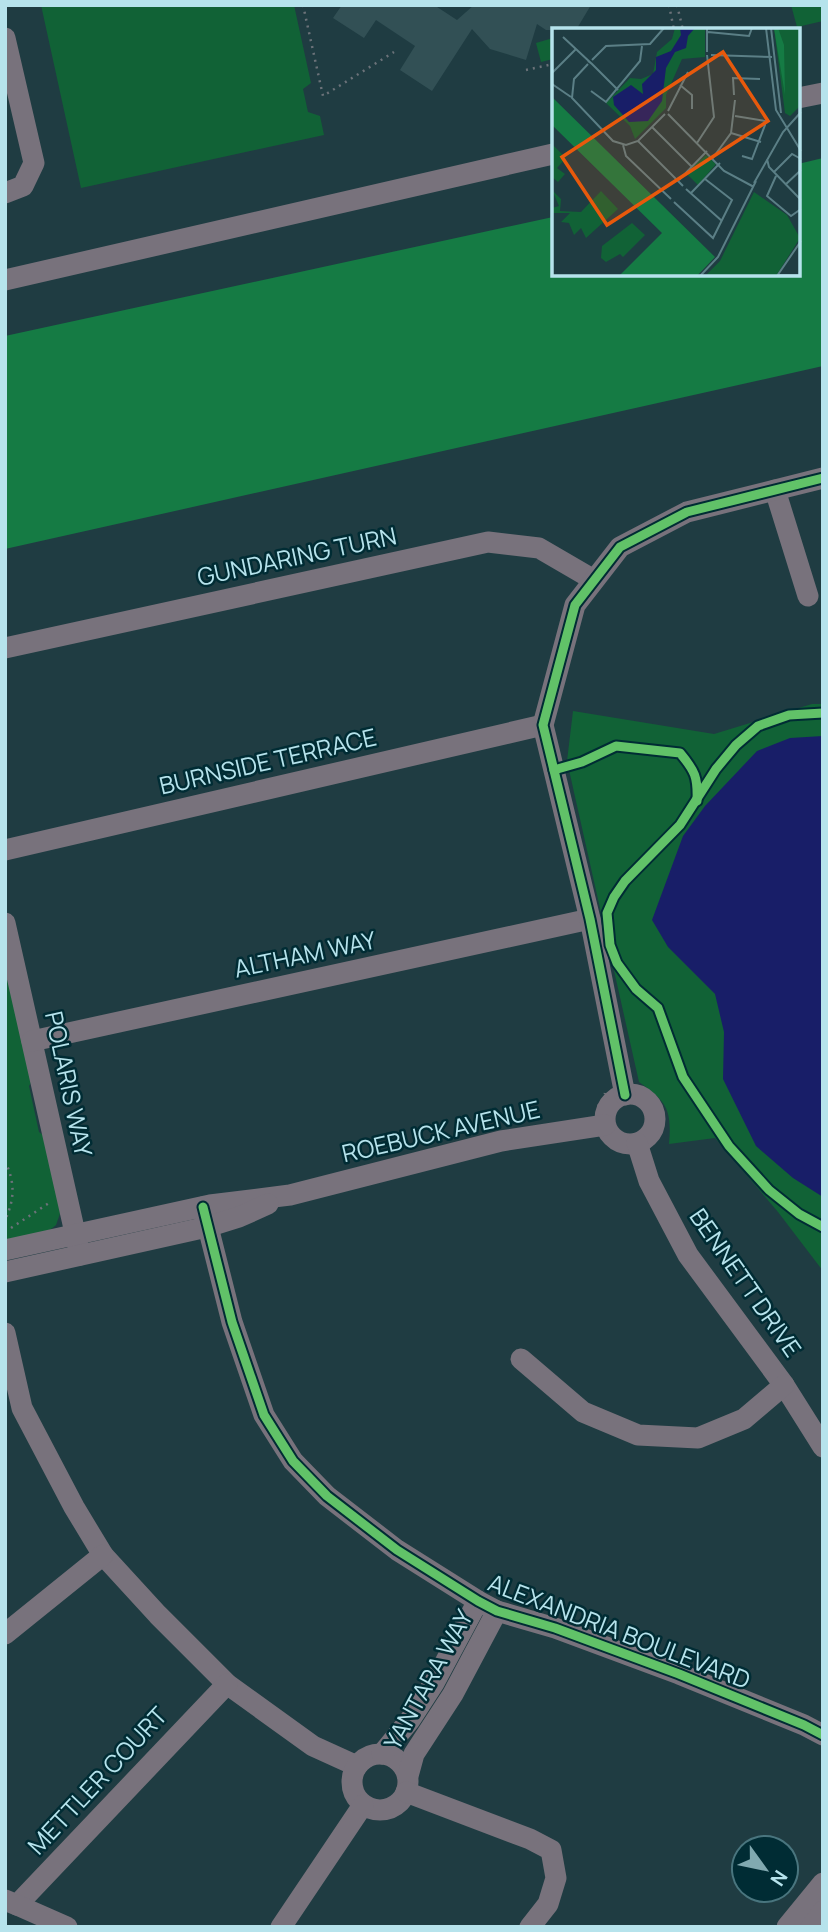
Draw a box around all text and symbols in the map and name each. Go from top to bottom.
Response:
inset map [552,28,800,276]
street label: GUNDARING TURN [194,518,399,593]
street label: BURNSIDE TERRACE [156,719,380,802]
street label: ALTHAM WAY [231,922,379,985]
street label: POLARIS WAY [38,1008,101,1160]
street label: ROEBUCK AVENUE [338,1092,543,1169]
street label: BENNETT DRIVE [683,1201,810,1363]
street label: ALEXANDRIA BOULEVARD [484,1565,755,1696]
street label: YANTARA WAY [376,1603,480,1755]
street label: METTLER COURT [20,1699,174,1861]
north arrow [730,1834,800,1904]
text: N [765,1865,794,1891]

